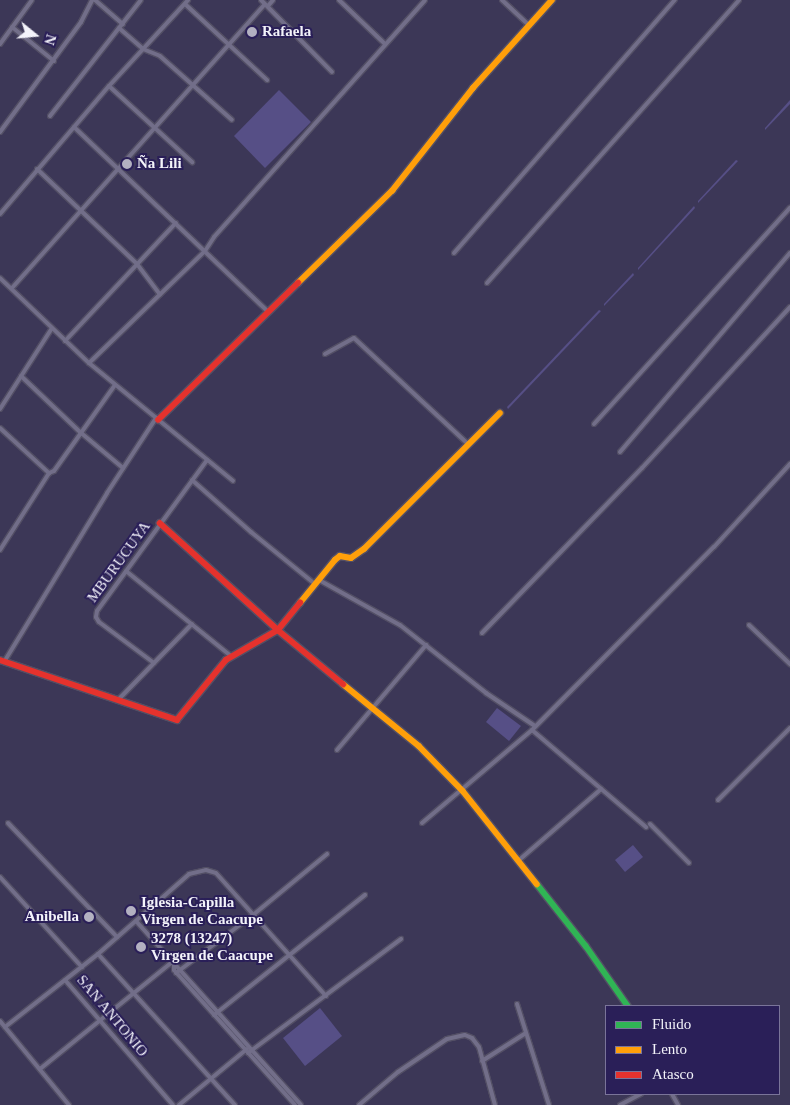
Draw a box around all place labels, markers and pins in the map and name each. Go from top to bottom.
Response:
place label: Rafaela [262,23,311,41]
marker: Rafaela [246,26,258,38]
place label: Ña Lili [137,155,182,173]
marker: Ña Lili [121,158,133,170]
place label: Iglesia-Capilla Virgen de Caacupe [141,893,263,928]
marker: Iglesia-Capilla Virgen de Caacupe [125,905,137,917]
place label: Anibella [25,908,79,926]
marker: Anibella [83,911,95,923]
place label: 3278 (13247) Virgen de Caacupe [151,929,273,964]
marker: 3278 (13247) Virgen de Caacupe [135,941,147,953]

